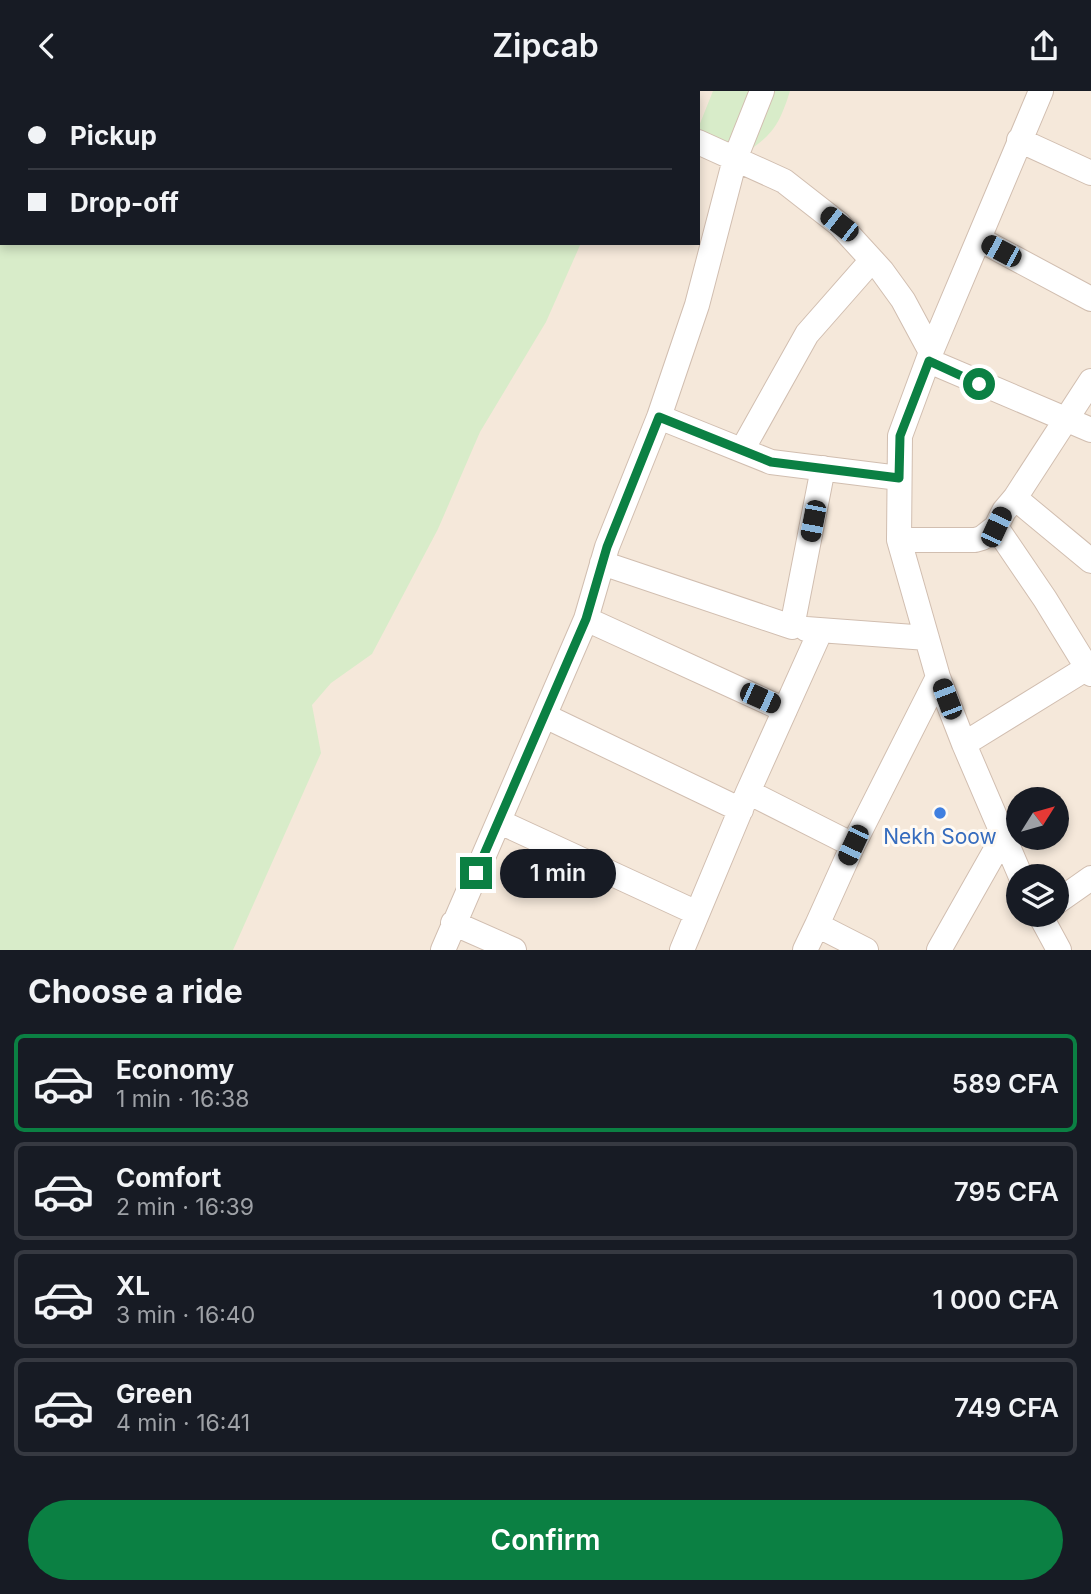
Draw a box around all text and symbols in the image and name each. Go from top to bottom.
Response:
text: Zipcab [492,26,599,65]
icon: back [28,27,66,65]
icon: share [1025,27,1063,65]
text: Pickup [70,120,157,151]
text: Drop-off [70,187,179,218]
car [816,203,863,245]
car [978,232,1025,270]
route start [963,368,995,400]
car [799,498,828,544]
car [978,504,1015,550]
car [930,676,965,722]
car [737,680,784,716]
north arrow [1006,787,1069,851]
map controls [1006,787,1069,927]
marker: Nekh Soow [932,805,948,821]
car [835,822,872,868]
place label: Nekh Soow [883,824,997,849]
callout: 1 min [500,849,616,897]
route end [460,857,492,889]
text: 1 min [530,859,586,887]
button: layers [1006,864,1069,927]
text: Choose a ride [28,972,243,1011]
icon: car [32,1052,95,1115]
text: Economy [116,1054,234,1085]
text: 589 CFA [952,1068,1059,1099]
text: 1 min · 16:38 [116,1085,249,1113]
icon: car [32,1160,95,1223]
text: Comfort [116,1162,221,1193]
text: 795 CFA [954,1176,1059,1207]
text: 2 min · 16:39 [116,1193,254,1221]
icon: car [32,1268,95,1331]
text: XL [116,1270,150,1301]
text: 1 000 CFA [932,1284,1059,1315]
text: 3 min · 16:40 [116,1301,255,1329]
icon: car [32,1376,95,1439]
text: Green [116,1378,193,1409]
text: 749 CFA [954,1392,1059,1423]
text: 4 min · 16:41 [116,1409,250,1437]
button: Confirm [28,1500,1063,1580]

